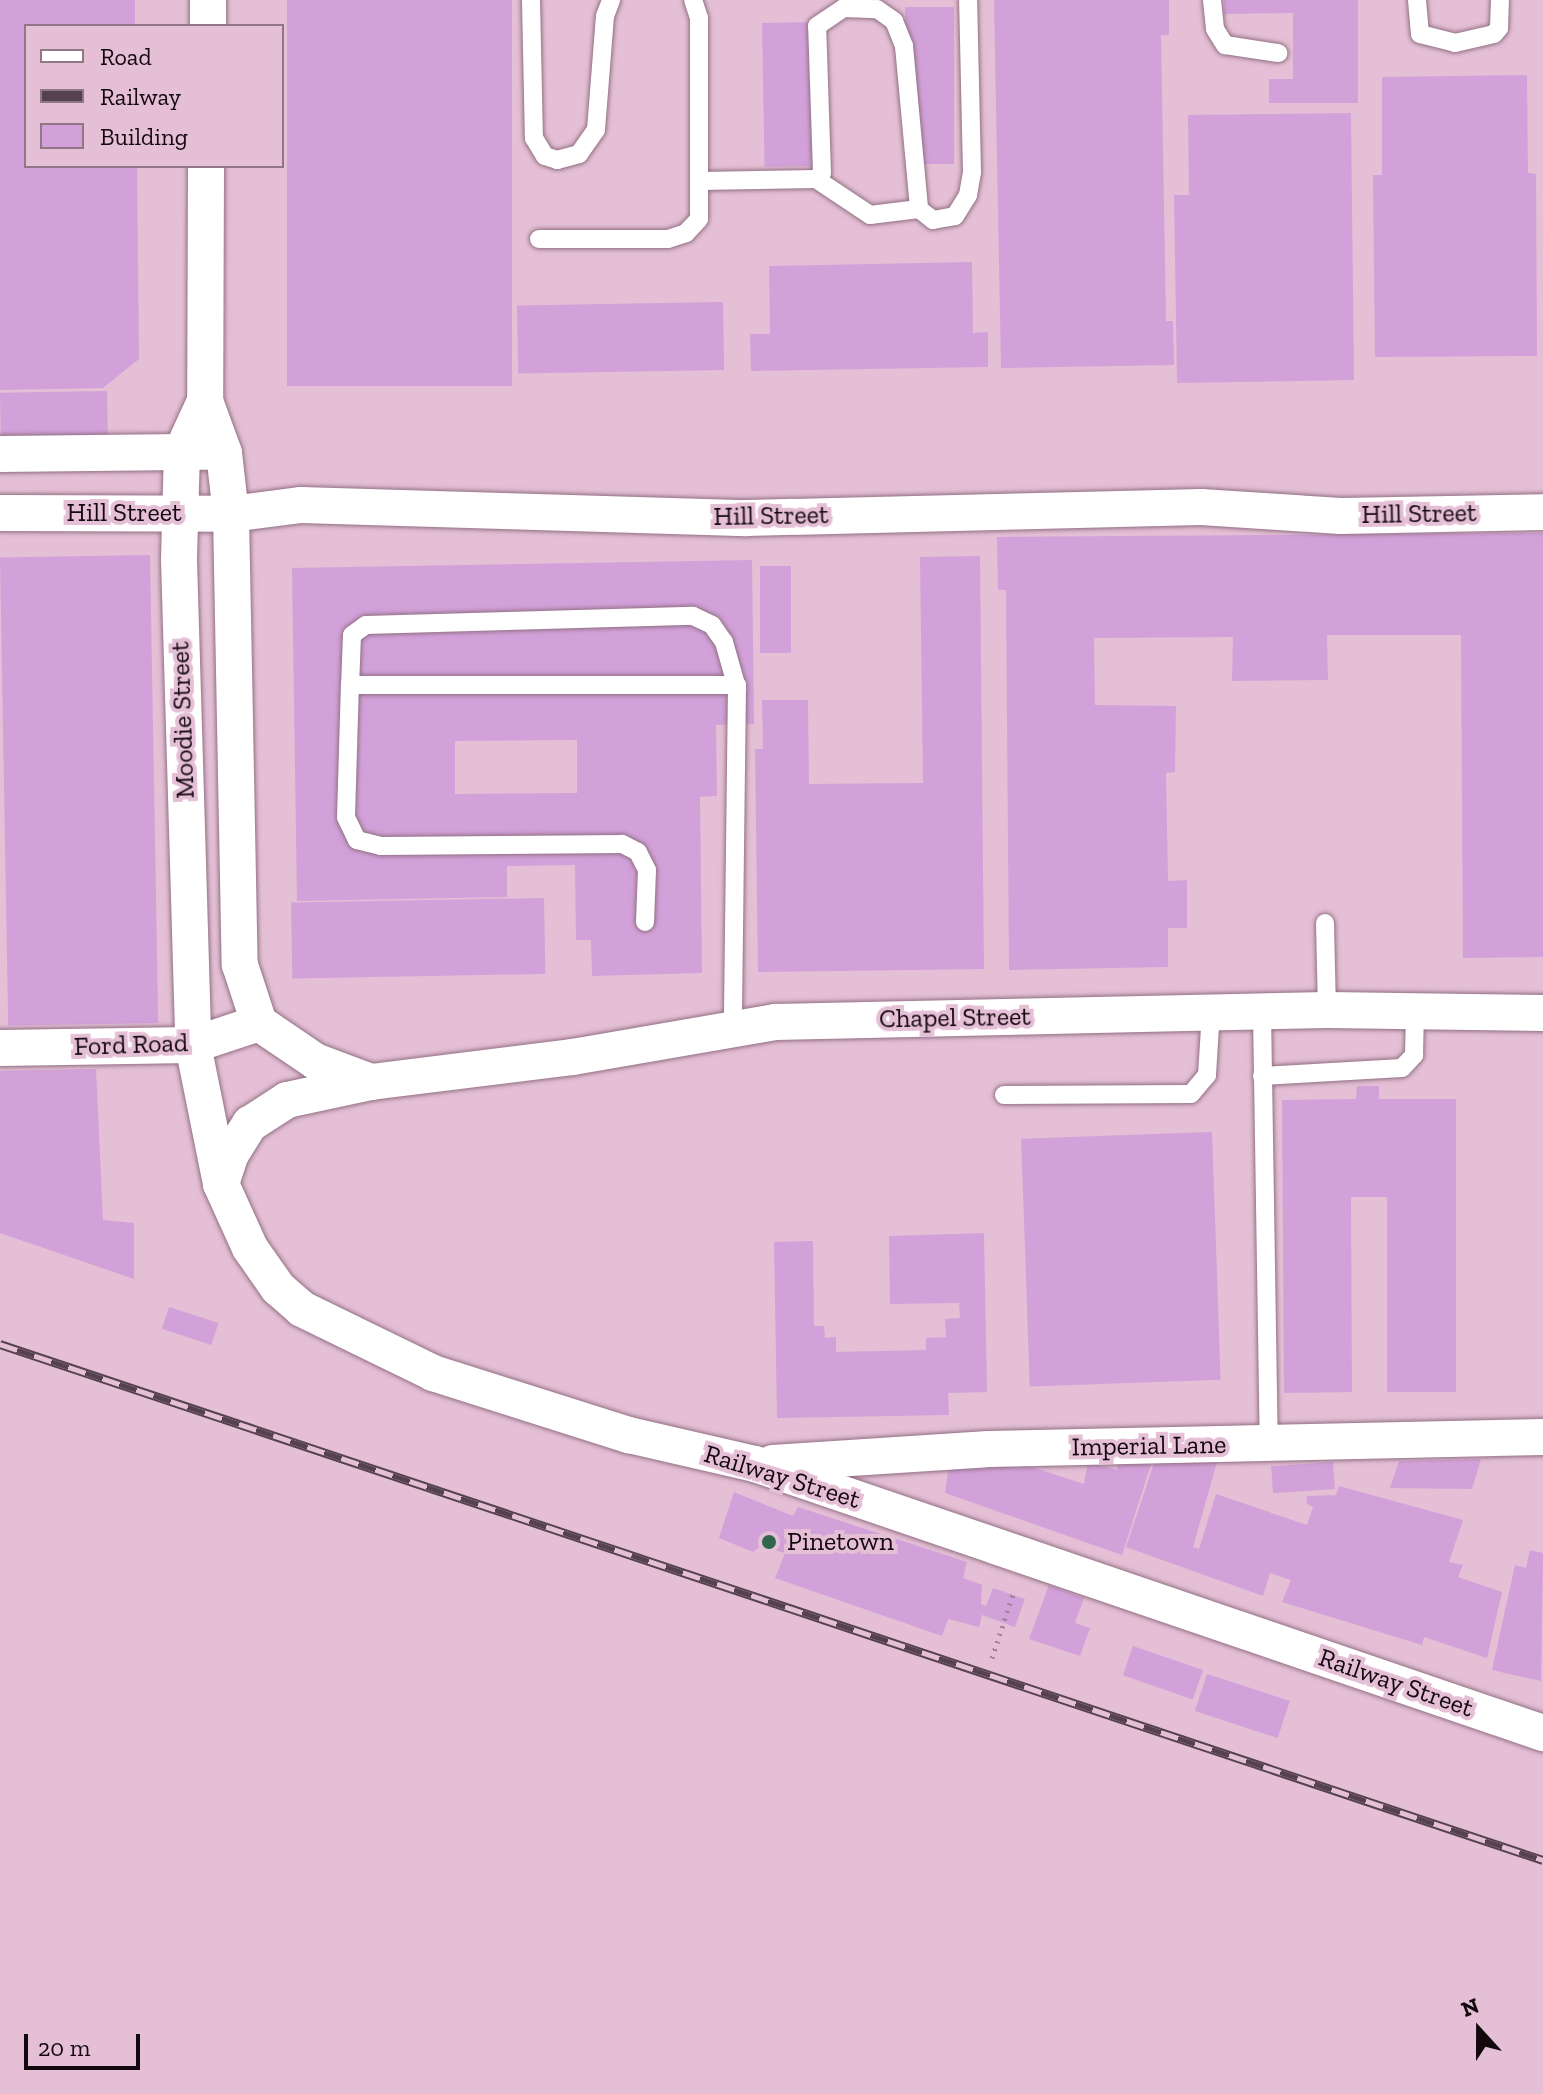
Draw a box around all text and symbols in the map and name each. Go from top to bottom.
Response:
legend [24,24,284,168]
text: Road [100,42,152,71]
text: Railway [100,82,181,111]
text: Building [100,122,188,151]
street label: Hill Street [66,497,182,529]
street label: Hill Street [1361,497,1477,531]
street label: Hill Street [713,499,829,533]
street label: Moodie Street [165,641,201,799]
street label: Chapel Street [879,1001,1031,1035]
street label: Ford Road [73,1027,189,1063]
street label: Imperial Lane [1071,1429,1227,1463]
street label: Railway Street [700,1438,864,1516]
place label: Pinetown [787,1526,894,1558]
marker: Pinetown [758,1531,780,1553]
street label: Railway Street [1314,1642,1478,1724]
north arrow [1439,1990,1519,2070]
text: N [1458,1992,1483,2023]
scale bar [28,2018,144,2068]
text: 20 m [38,2033,90,2062]

